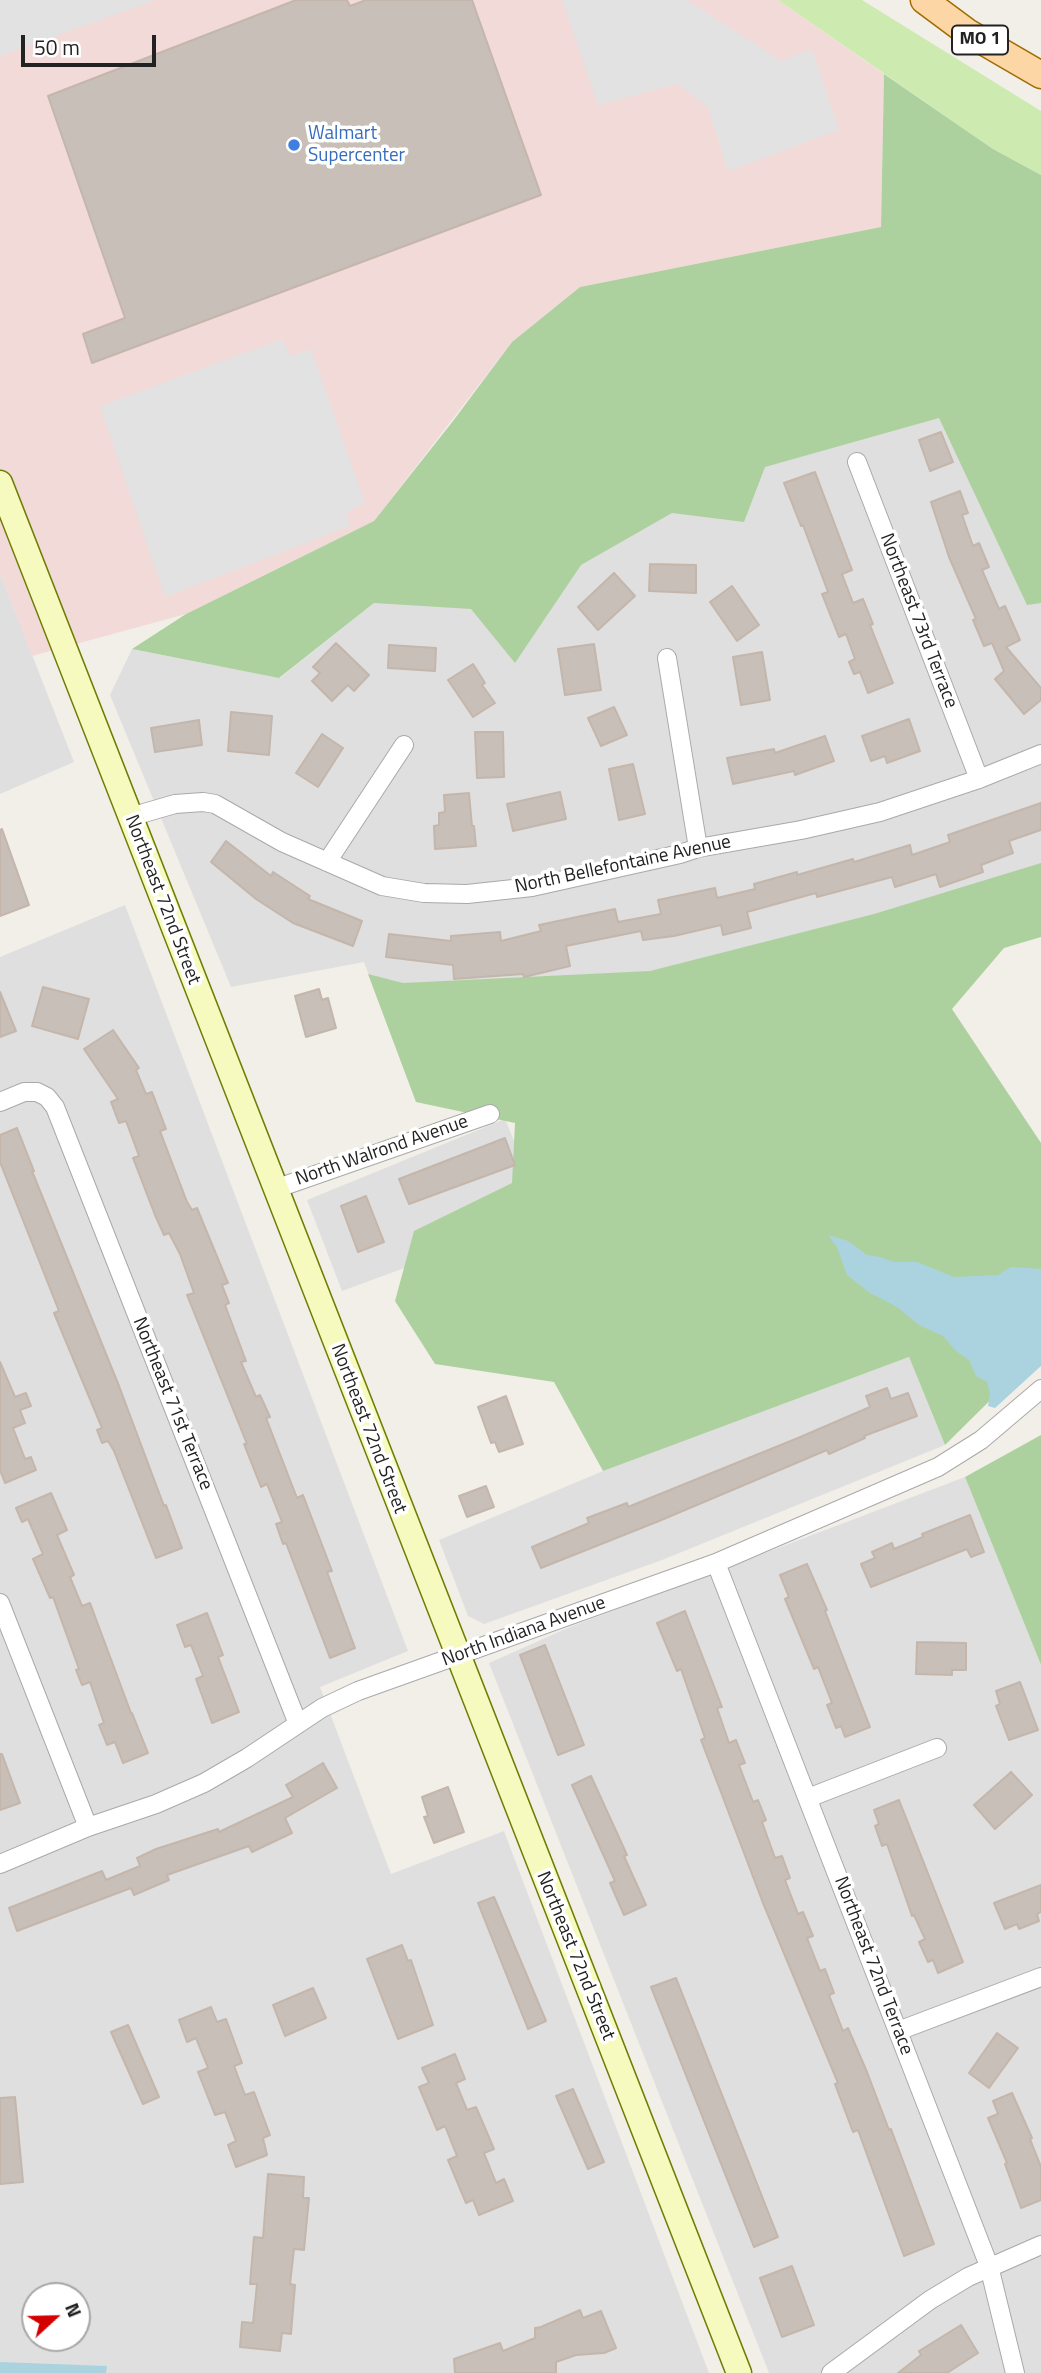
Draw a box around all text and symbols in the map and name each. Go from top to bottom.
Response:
scale bar [24,21,159,65]
road number: MO 1 [952,26,1008,55]
text: 50 m [34,31,80,63]
place label: Walmart Supercenter [308,123,405,167]
marker: Walmart Supercenter [286,137,302,153]
street label: Northeast 73rd Terrace [874,530,962,712]
street label: Northeast 72nd Street [119,812,205,988]
street label: North Bellefontaine Avenue [513,831,733,899]
street label: North Walrond Avenue [293,1111,471,1191]
street label: Northeast 71st Terrace [127,1314,217,1494]
street label: Northeast 72nd Street [325,1341,411,1517]
street label: North Indiana Avenue [439,1592,609,1672]
street label: Northeast 72nd Street [531,1868,619,2044]
street label: Northeast 72nd Terrace [828,1874,918,2058]
north arrow [21,2282,91,2352]
text: N [58,2298,90,2321]

